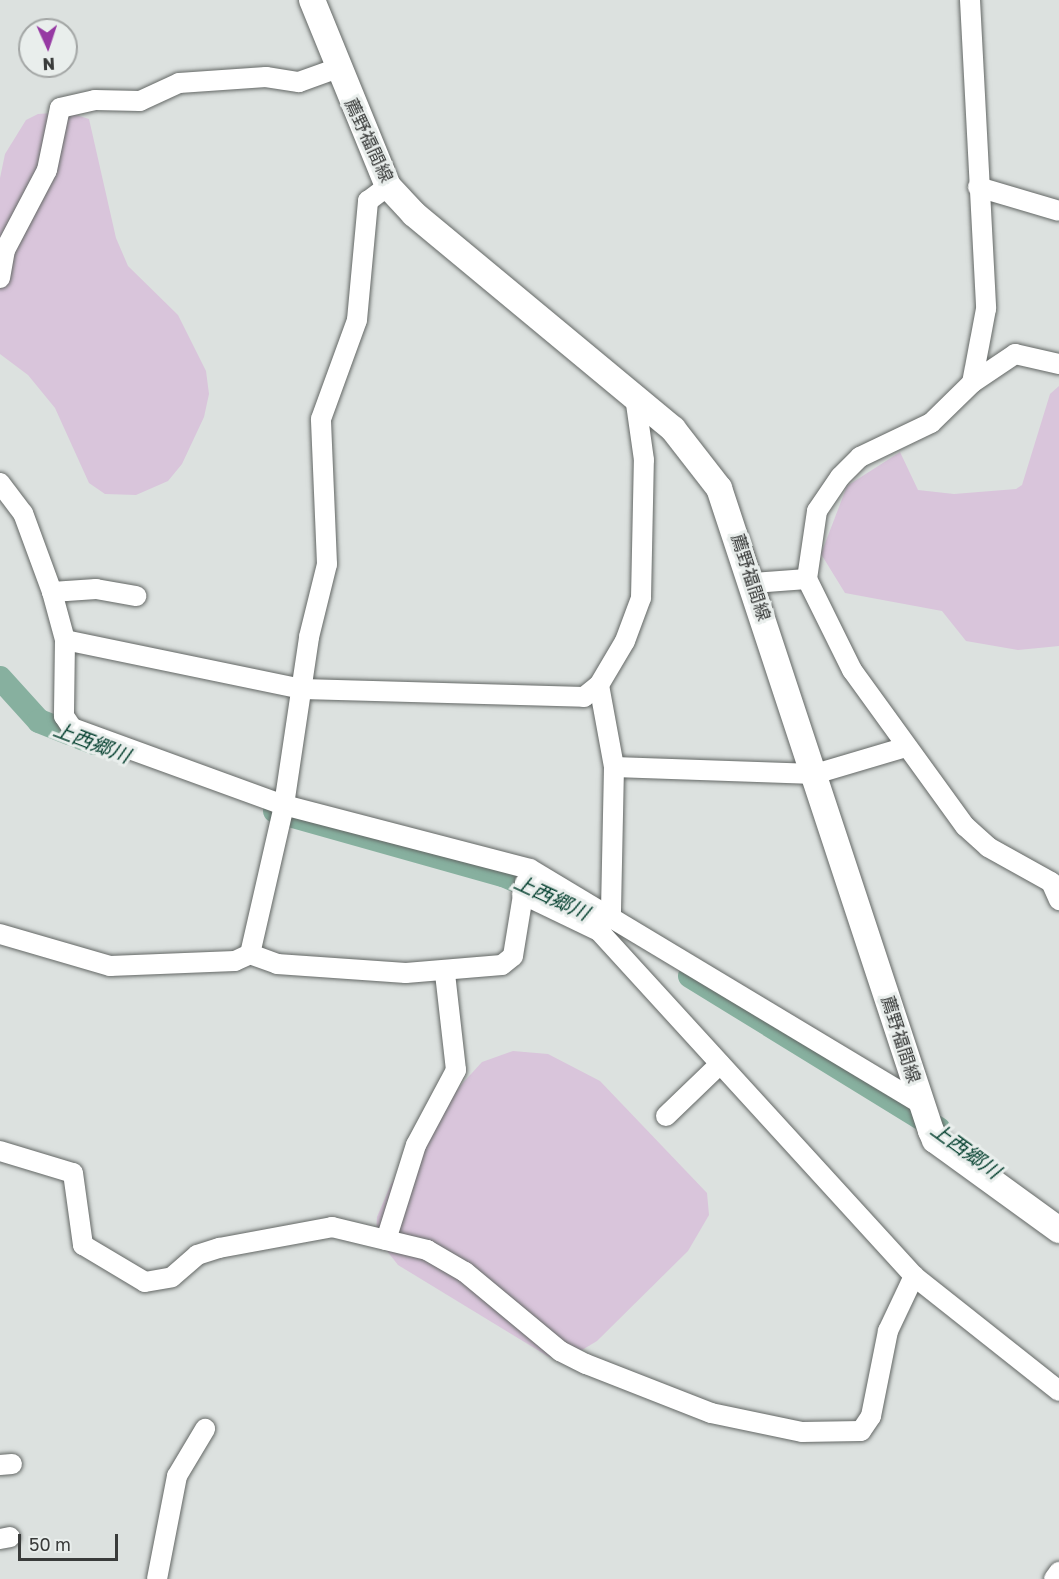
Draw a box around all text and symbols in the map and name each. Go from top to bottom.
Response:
north arrow [18,18,78,78]
text: N [42,54,55,74]
street label: 薦野福間線 [340,95,398,185]
street label: 薦野福間線 [727,531,775,623]
water label: 上西郷川 [50,716,134,768]
water label: 上西郷川 [511,869,593,925]
street label: 薦野福間線 [877,993,925,1085]
water label: 上西郷川 [927,1117,1005,1183]
scale bar [21,1522,122,1560]
text: 50 m [29,1533,71,1555]

